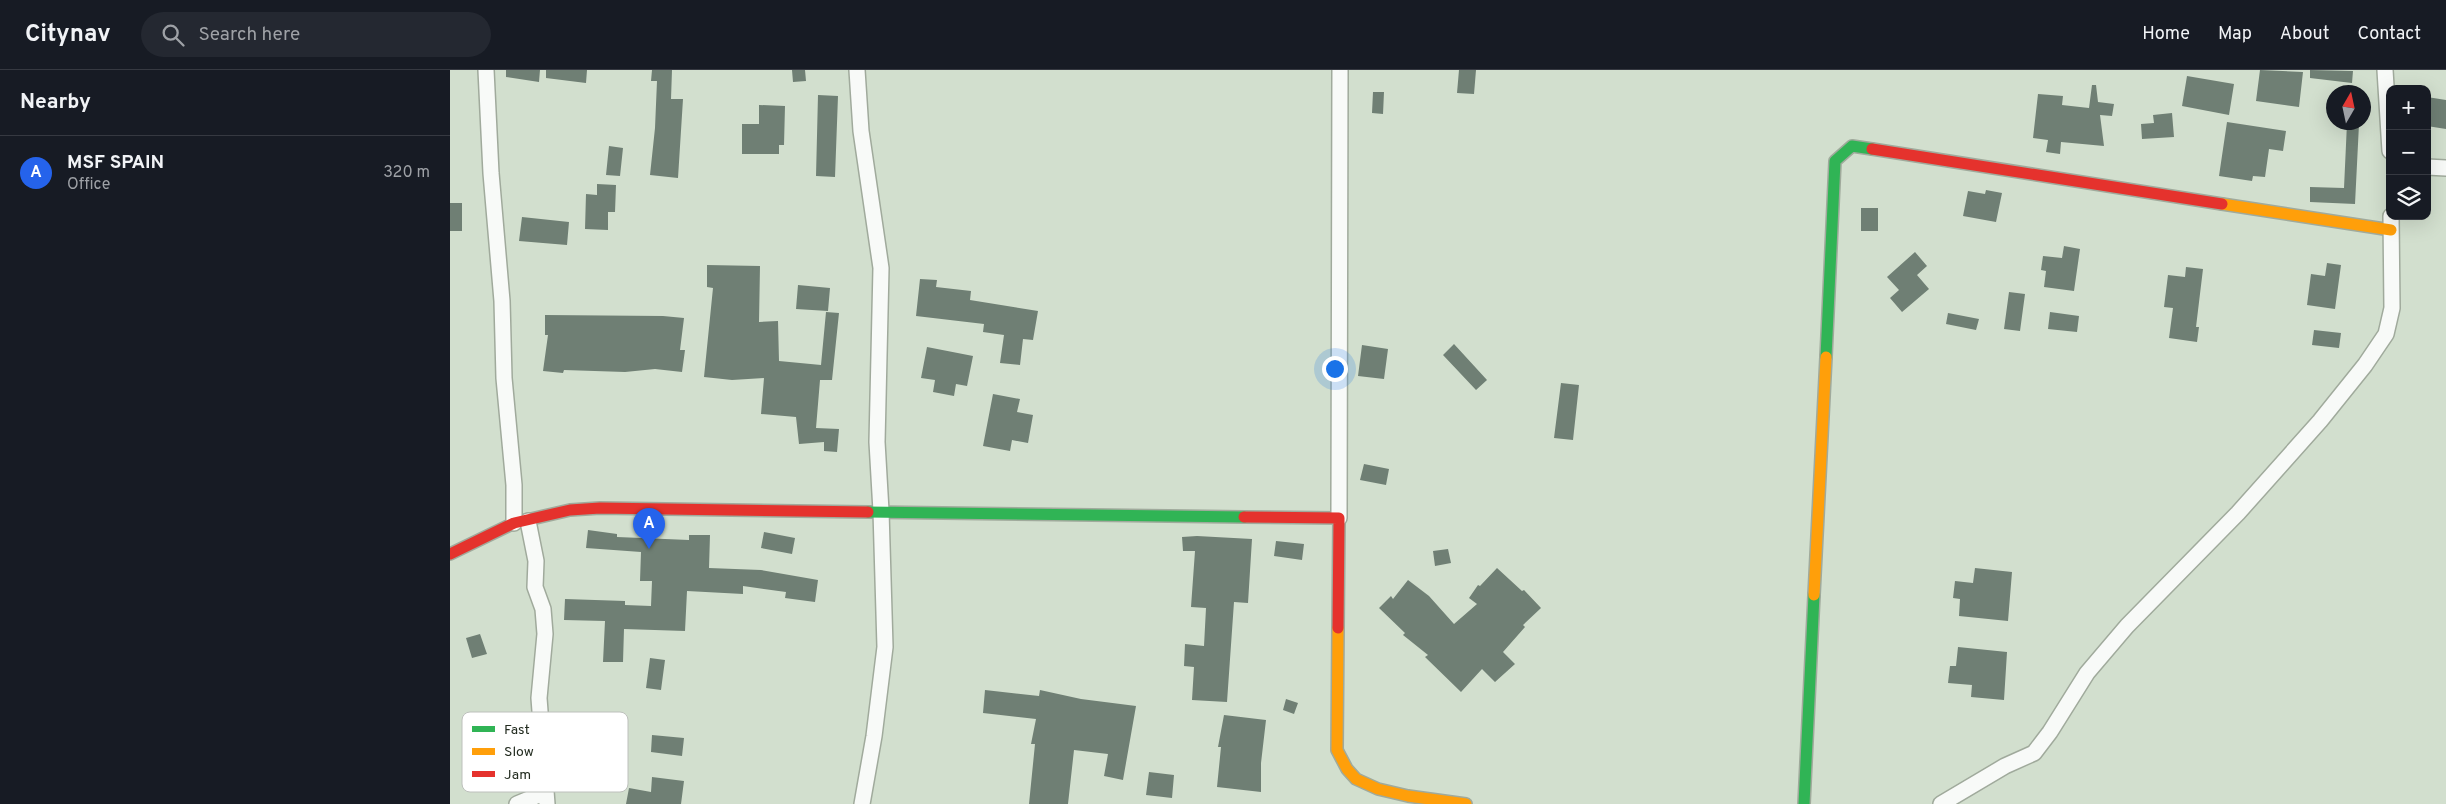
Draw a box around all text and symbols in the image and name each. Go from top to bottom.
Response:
search box [141,12,491,57]
text: Citynav [25,20,111,50]
icon: search [159,21,187,49]
text: Search here [199,23,300,47]
text: Home [2142,23,2190,46]
text: Map [2218,23,2252,46]
text: About [2280,23,2329,46]
text: Contact [2357,23,2421,46]
north arrow [2326,85,2371,130]
map controls [2386,85,2431,220]
button: + [2386,85,2431,130]
text: Nearby [20,89,91,116]
button: − [2386,130,2431,175]
text: MSF SPAIN [67,151,164,175]
text: A [30,163,42,183]
text: 320 m [383,163,430,183]
text: Office [67,175,110,195]
button: layers [2386,175,2431,220]
your location [1322,356,1348,382]
pin: A [633,508,665,549]
legend [462,712,628,792]
text: Fast [504,722,530,739]
text: Slow [504,744,534,761]
text: Jam [504,767,531,784]

